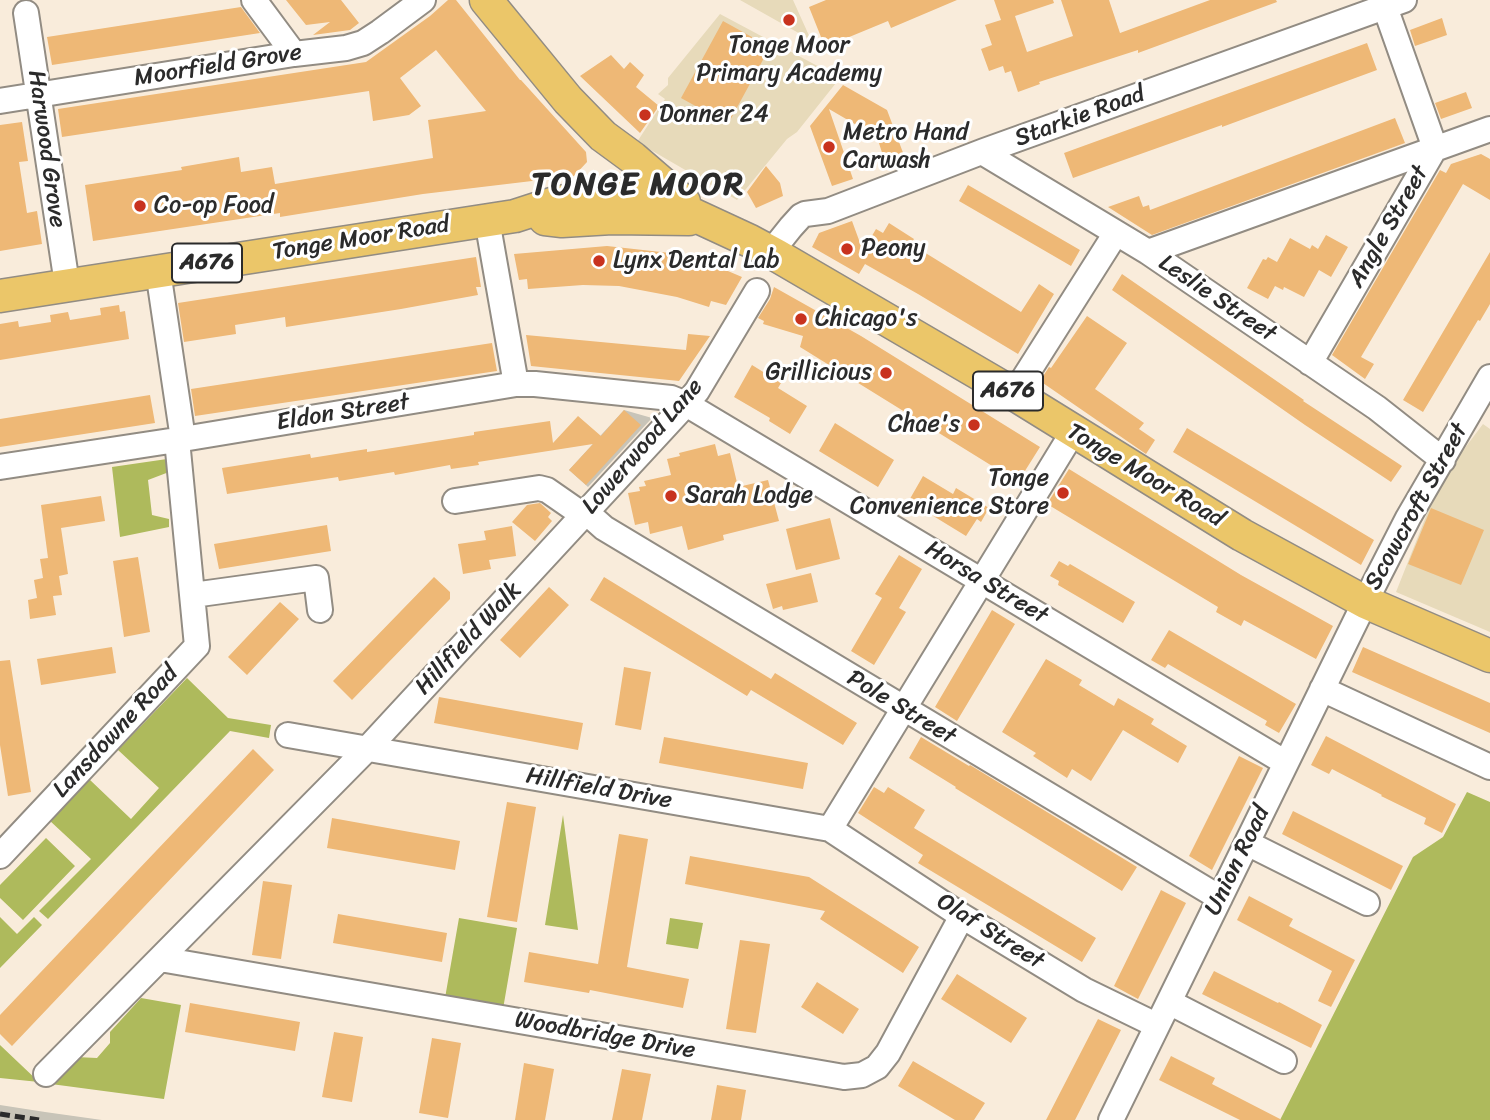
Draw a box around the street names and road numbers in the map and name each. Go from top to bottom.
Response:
street label: Moorfield Grove [132,39,304,93]
street label: Harwood Grove [21,68,71,230]
street label: Starkie Road [1011,80,1149,154]
street label: Angle Street [1343,161,1435,293]
street label: Tonge Moor Road [271,211,451,267]
road number: A676 [172,244,242,282]
street label: Leslie Street [1153,249,1281,349]
road number: A676 [973,372,1043,410]
street label: Lowerwood Lane [576,373,710,521]
street label: Eldon Street [275,388,411,438]
street label: Tonge Moor Road [1061,418,1229,534]
street label: Scowcroft Street [1359,419,1475,595]
street label: Horsa Street [919,535,1053,631]
street label: Hillfield Walk [410,577,528,701]
street label: Lansdowne Road [47,660,185,804]
street label: Pole Street [841,664,961,752]
street label: Hillfield Drive [524,762,674,816]
street label: Union Road [1199,802,1277,920]
street label: Olaf Street [931,888,1049,976]
street label: Woodbridge Drive [513,1006,697,1066]

